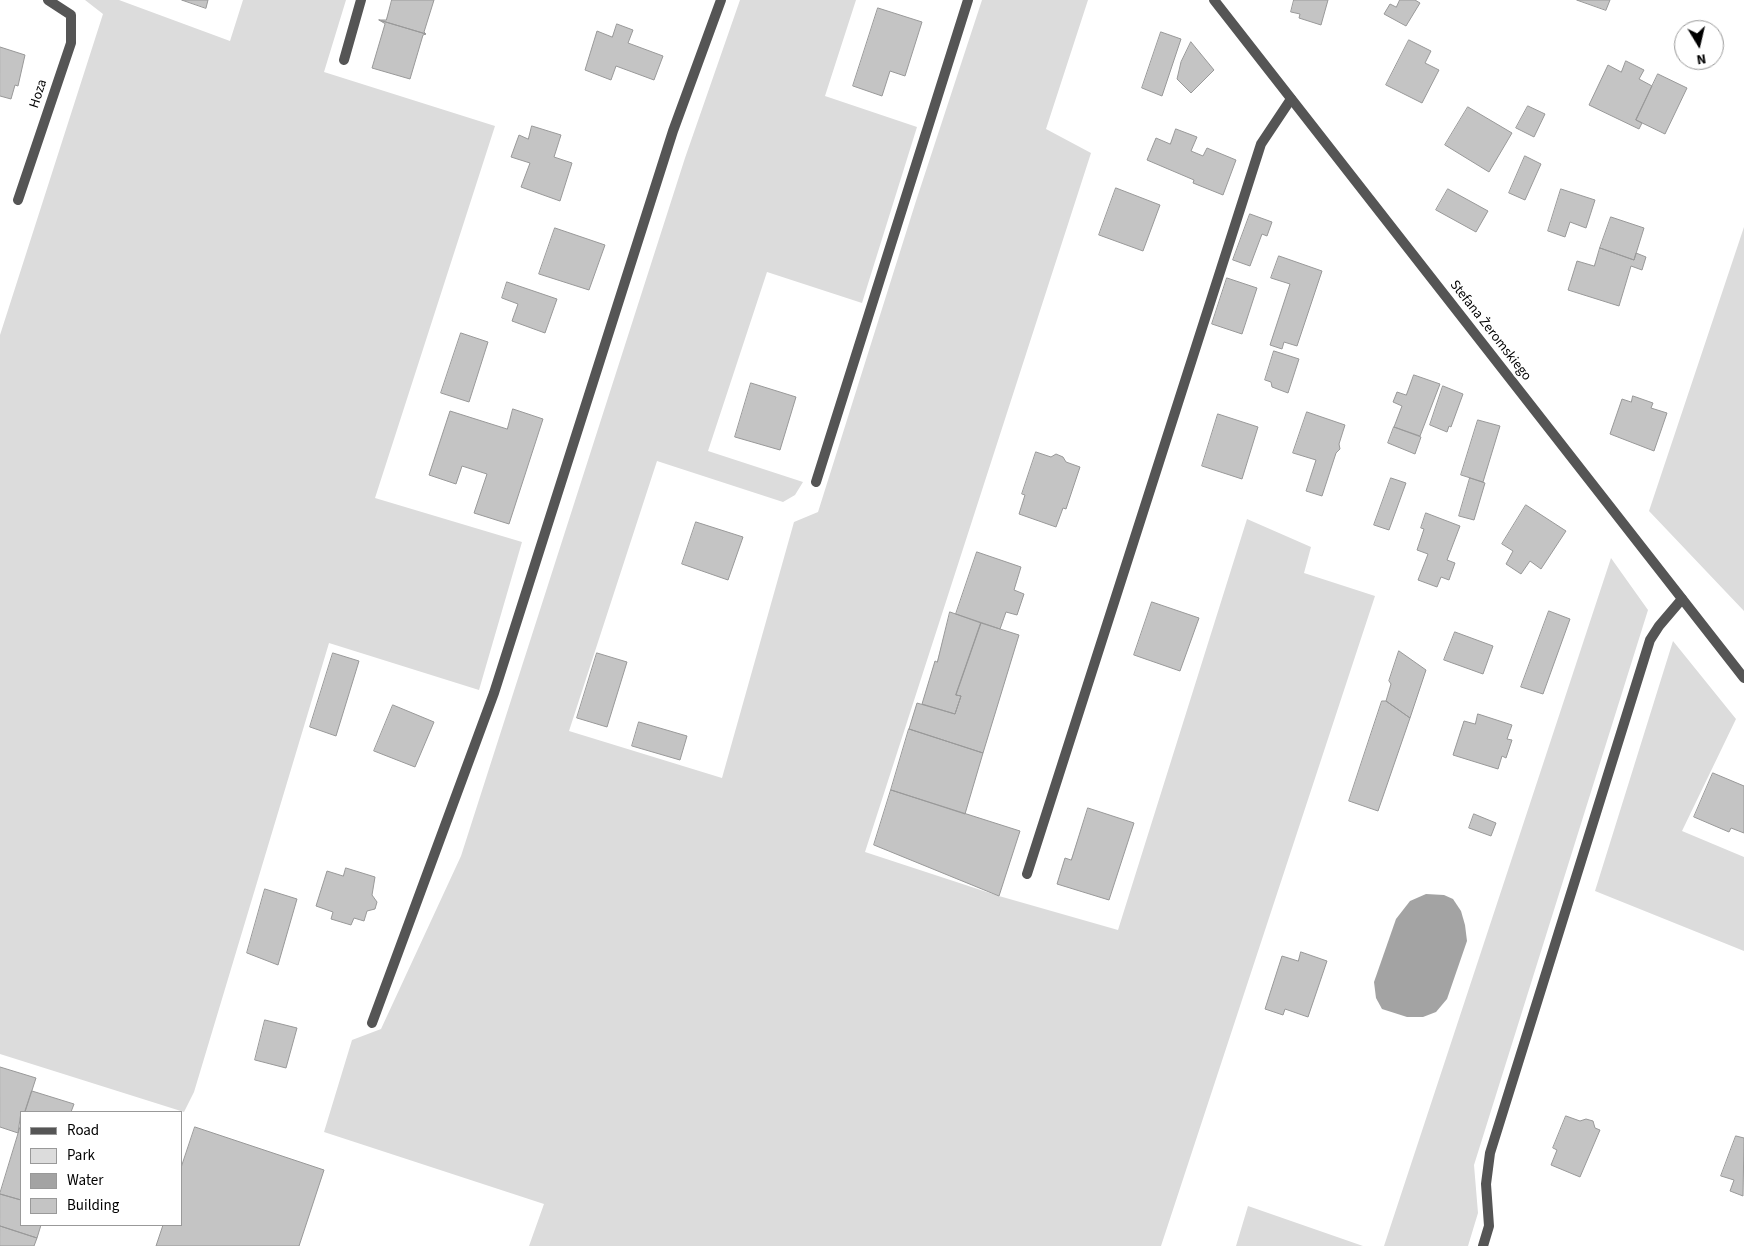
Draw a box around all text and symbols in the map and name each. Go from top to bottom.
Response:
north arrow [1674,20,1724,70]
text: N [1695,48,1707,69]
street label: Hoza [26,77,52,111]
street label: Stefana Żeromskiego [1446,278,1534,384]
legend [20,1111,182,1226]
text: Road [67,1120,99,1141]
text: Park [67,1145,95,1166]
text: Water [67,1170,103,1191]
text: Building [67,1195,119,1216]

